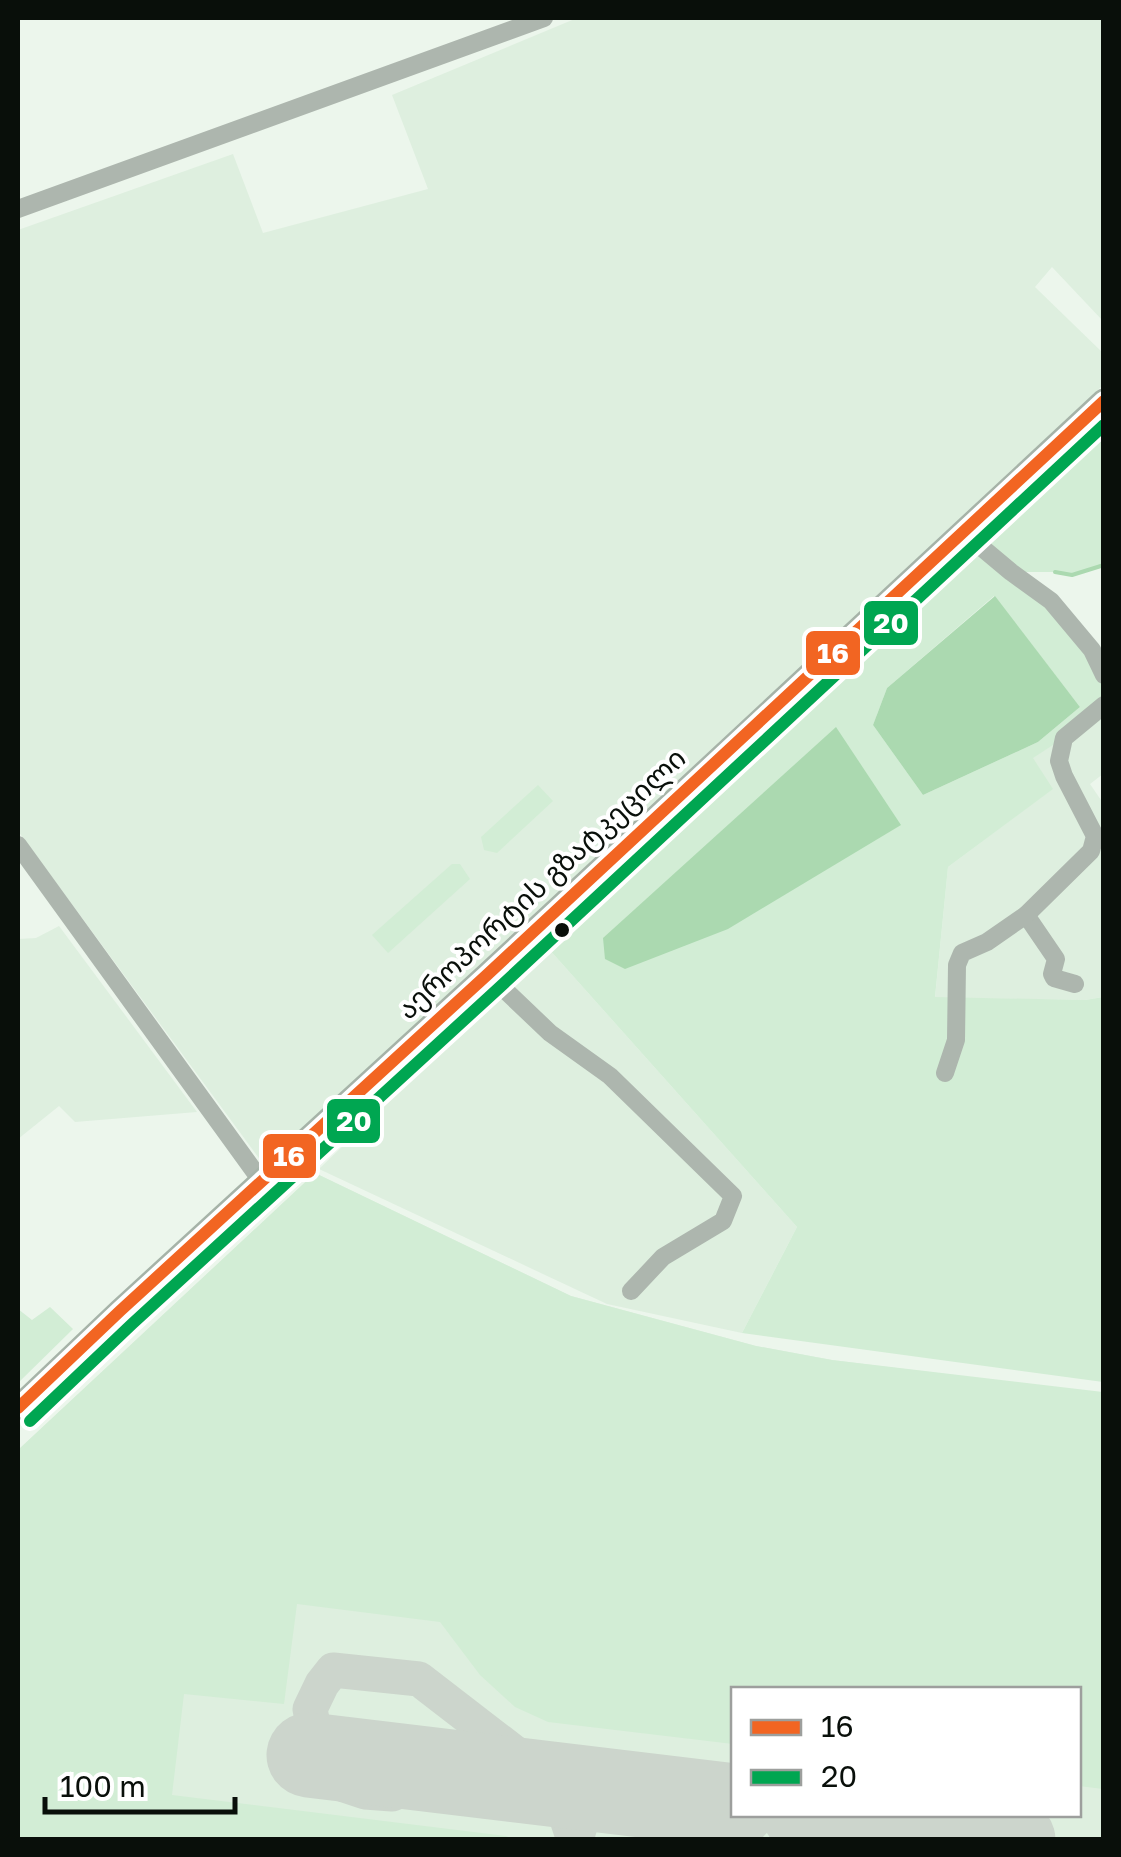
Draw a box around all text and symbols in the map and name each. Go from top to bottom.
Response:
line badge: 20 [862,599,920,647]
text: 20 [873,606,909,639]
line badge: 16 [804,629,862,677]
text: 16 [817,636,849,669]
street label: აეროპორტის გზატკეცილი [390,741,693,1026]
unlabelled marker [552,920,572,940]
line badge: 20 [325,1097,382,1145]
text: 20 [336,1104,372,1137]
line badge: 16 [261,1132,318,1180]
text: 16 [273,1139,305,1172]
legend [731,1687,1081,1817]
text: 16 [821,1708,854,1744]
scale bar [45,1752,235,1814]
text: 20 [821,1758,857,1794]
text: 100 m [60,1768,146,1804]

